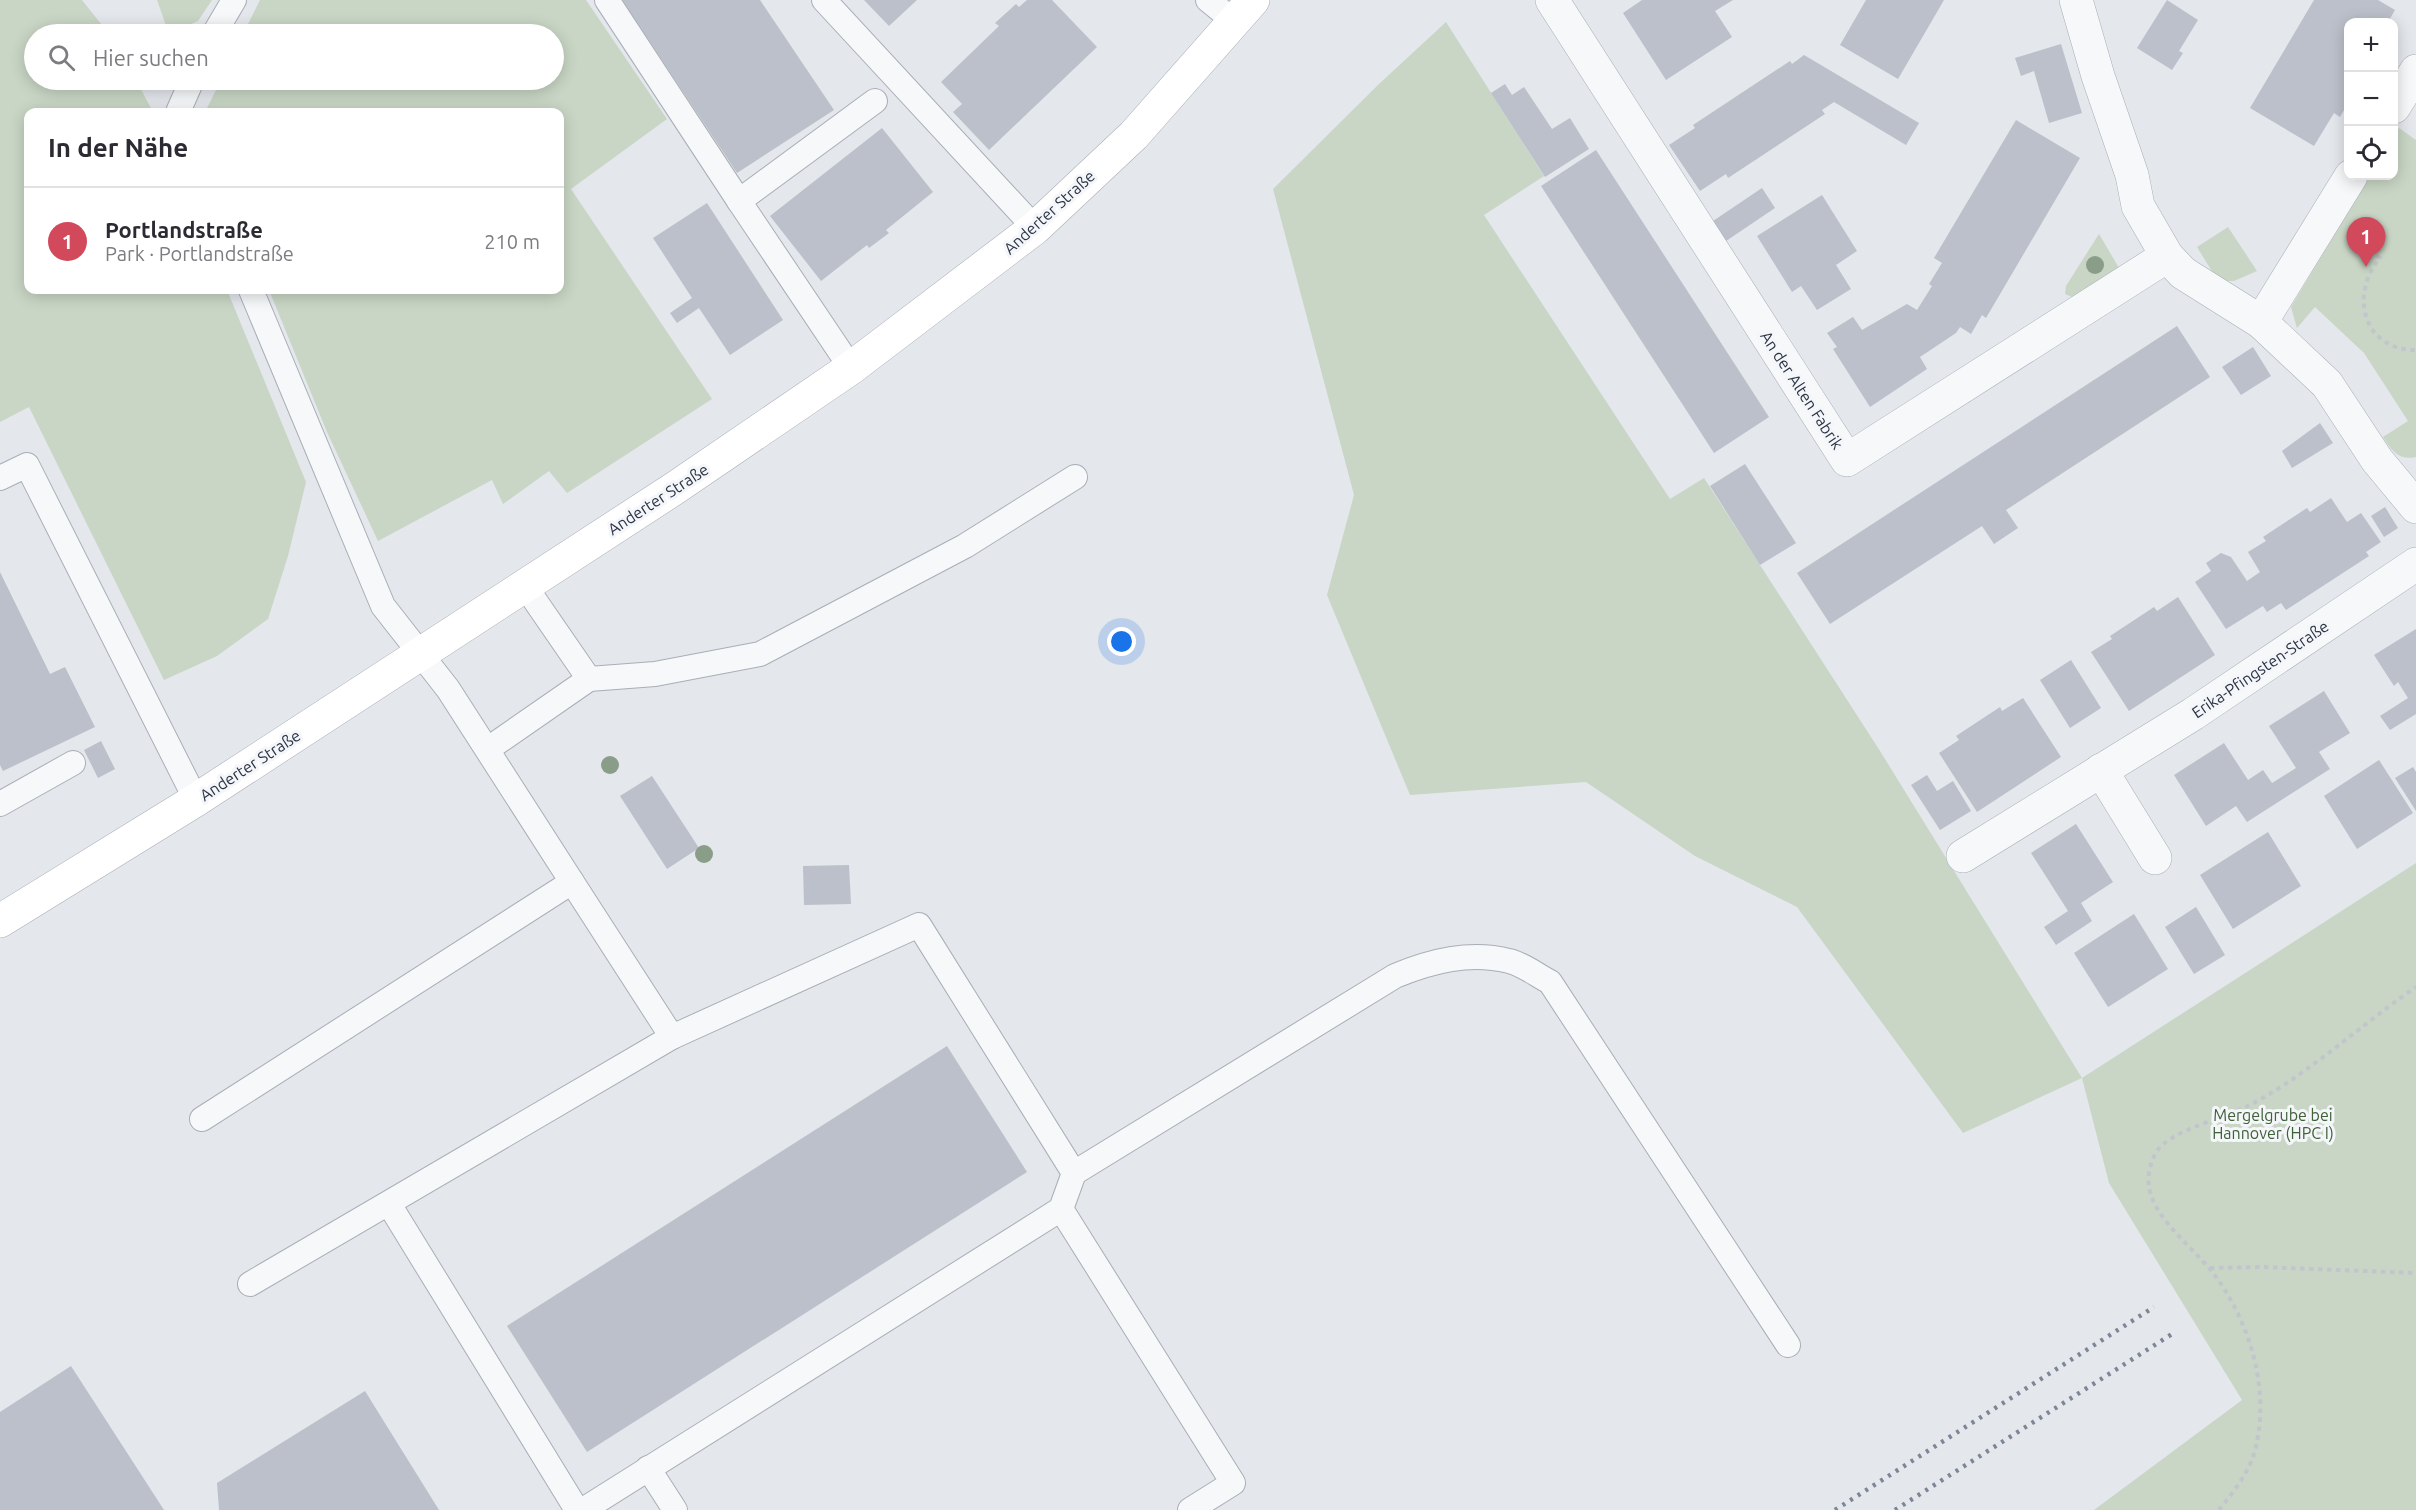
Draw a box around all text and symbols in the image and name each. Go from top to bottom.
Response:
map controls [2344,18,2398,180]
button: + [2344,18,2398,72]
search box [24,24,564,90]
icon: search [45,41,78,74]
text: Hier suchen [93,45,209,70]
button: − [2344,72,2398,126]
button: locate [2344,126,2398,180]
text: In der Nähe [48,133,188,162]
street label: Anderter Straße [1000,166,1098,258]
text: Portlandstraße [105,217,263,242]
pin: 1 [2346,218,2386,267]
text: 1 [62,230,73,253]
text: 210 m [484,230,540,253]
text: Park · Portlandstraße [105,242,294,265]
street label: An der Alten Fabrik [1757,328,1847,452]
street label: Anderter Straße [604,460,712,538]
street label: Erika-Pfingsten-Straße [2188,617,2332,721]
your location [1107,627,1136,656]
street label: Anderter Straße [196,726,304,804]
park label: Mergelgrube bei Hannover (HPC I) [2212,1106,2334,1143]

